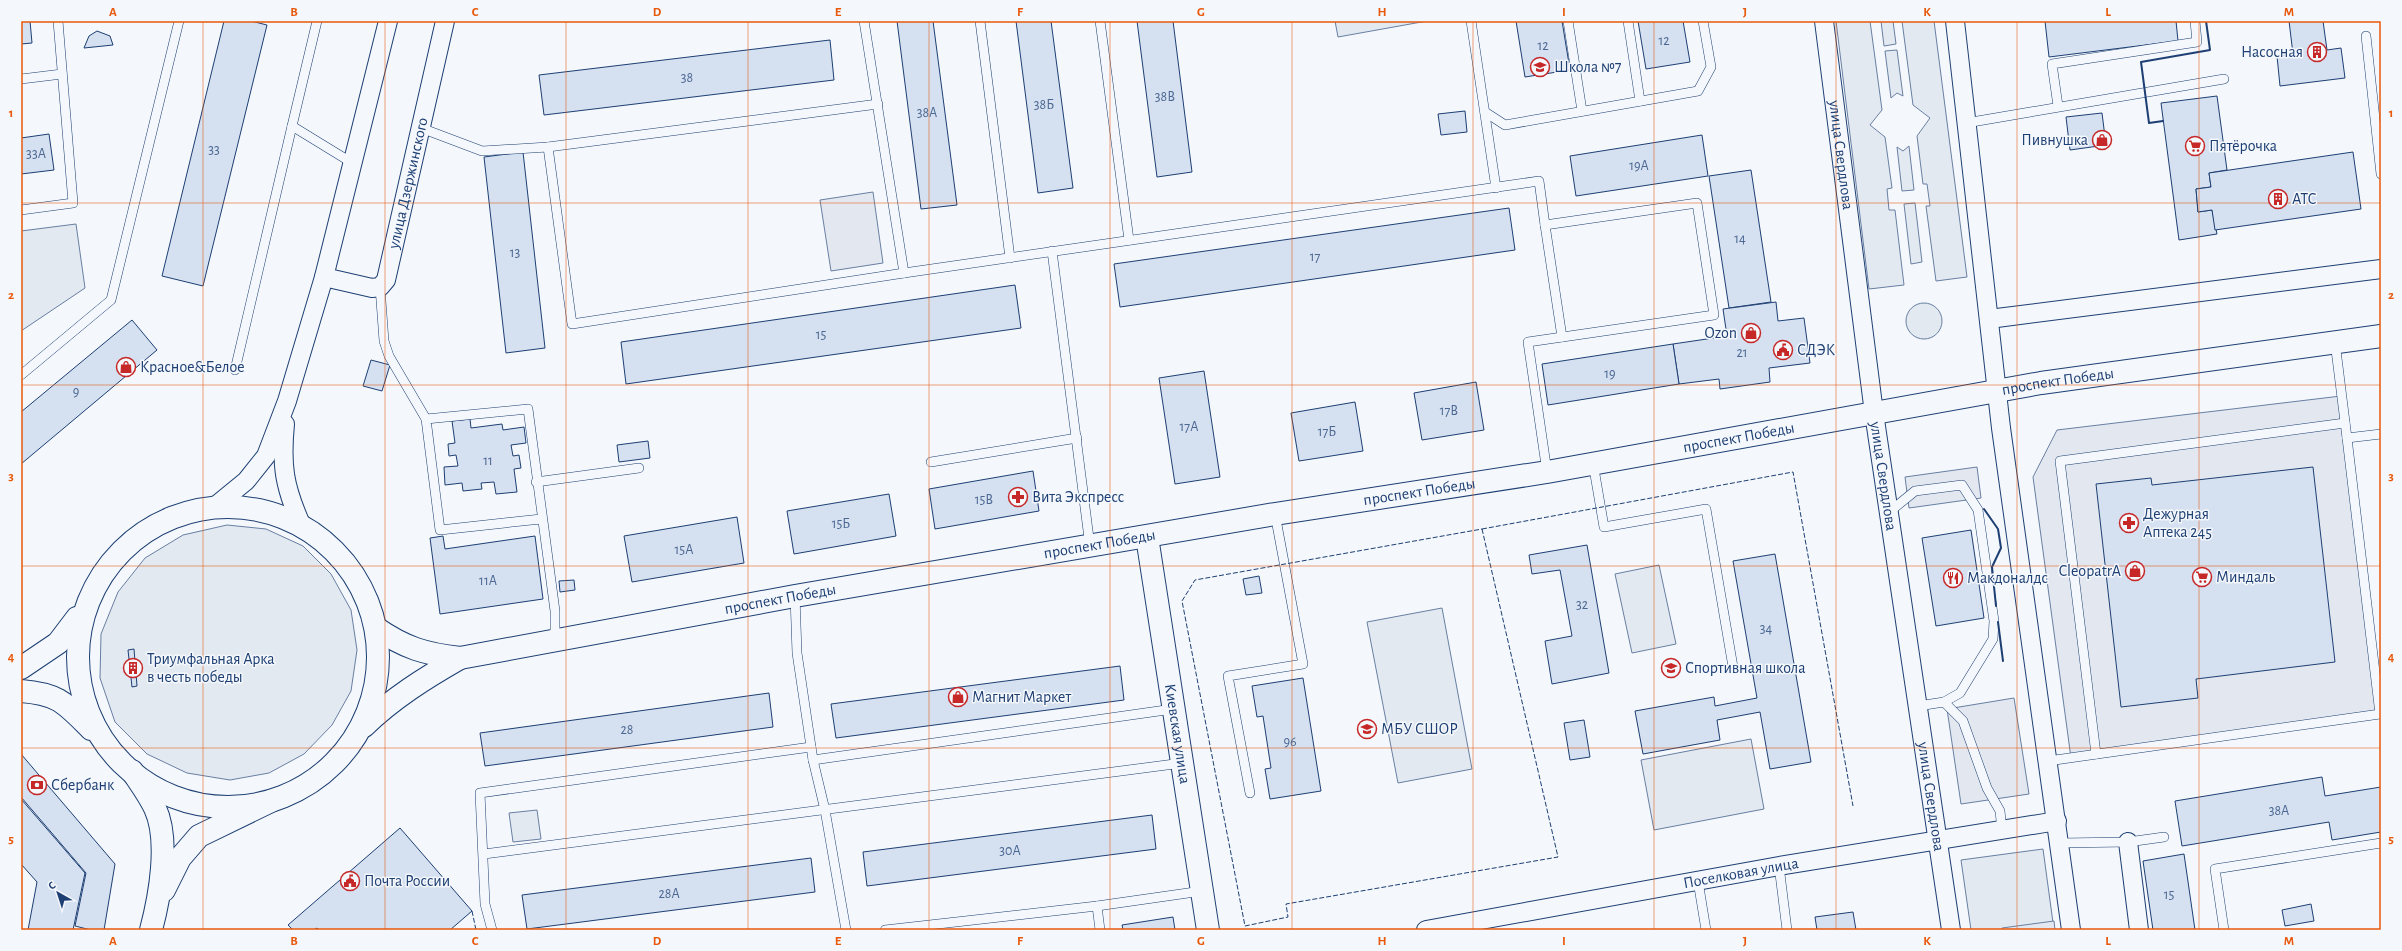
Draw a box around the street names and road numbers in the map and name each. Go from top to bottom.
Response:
street label: улица Свердлова [1825,98,1856,211]
street label: улица Дзержинского [385,116,431,251]
street label: проспект Победы [2000,365,2115,398]
street label: улица Свердлова [1866,419,1899,532]
street label: проспект Победы [1682,420,1796,455]
street label: проспект Победы [1362,475,1477,508]
street label: проспект Победы [1042,527,1157,561]
street label: проспект Победы [723,581,837,617]
street label: Киевская улица [1162,682,1193,785]
street label: улица Свердлова [1914,740,1947,852]
street label: Поселковая улица [1682,855,1800,891]

